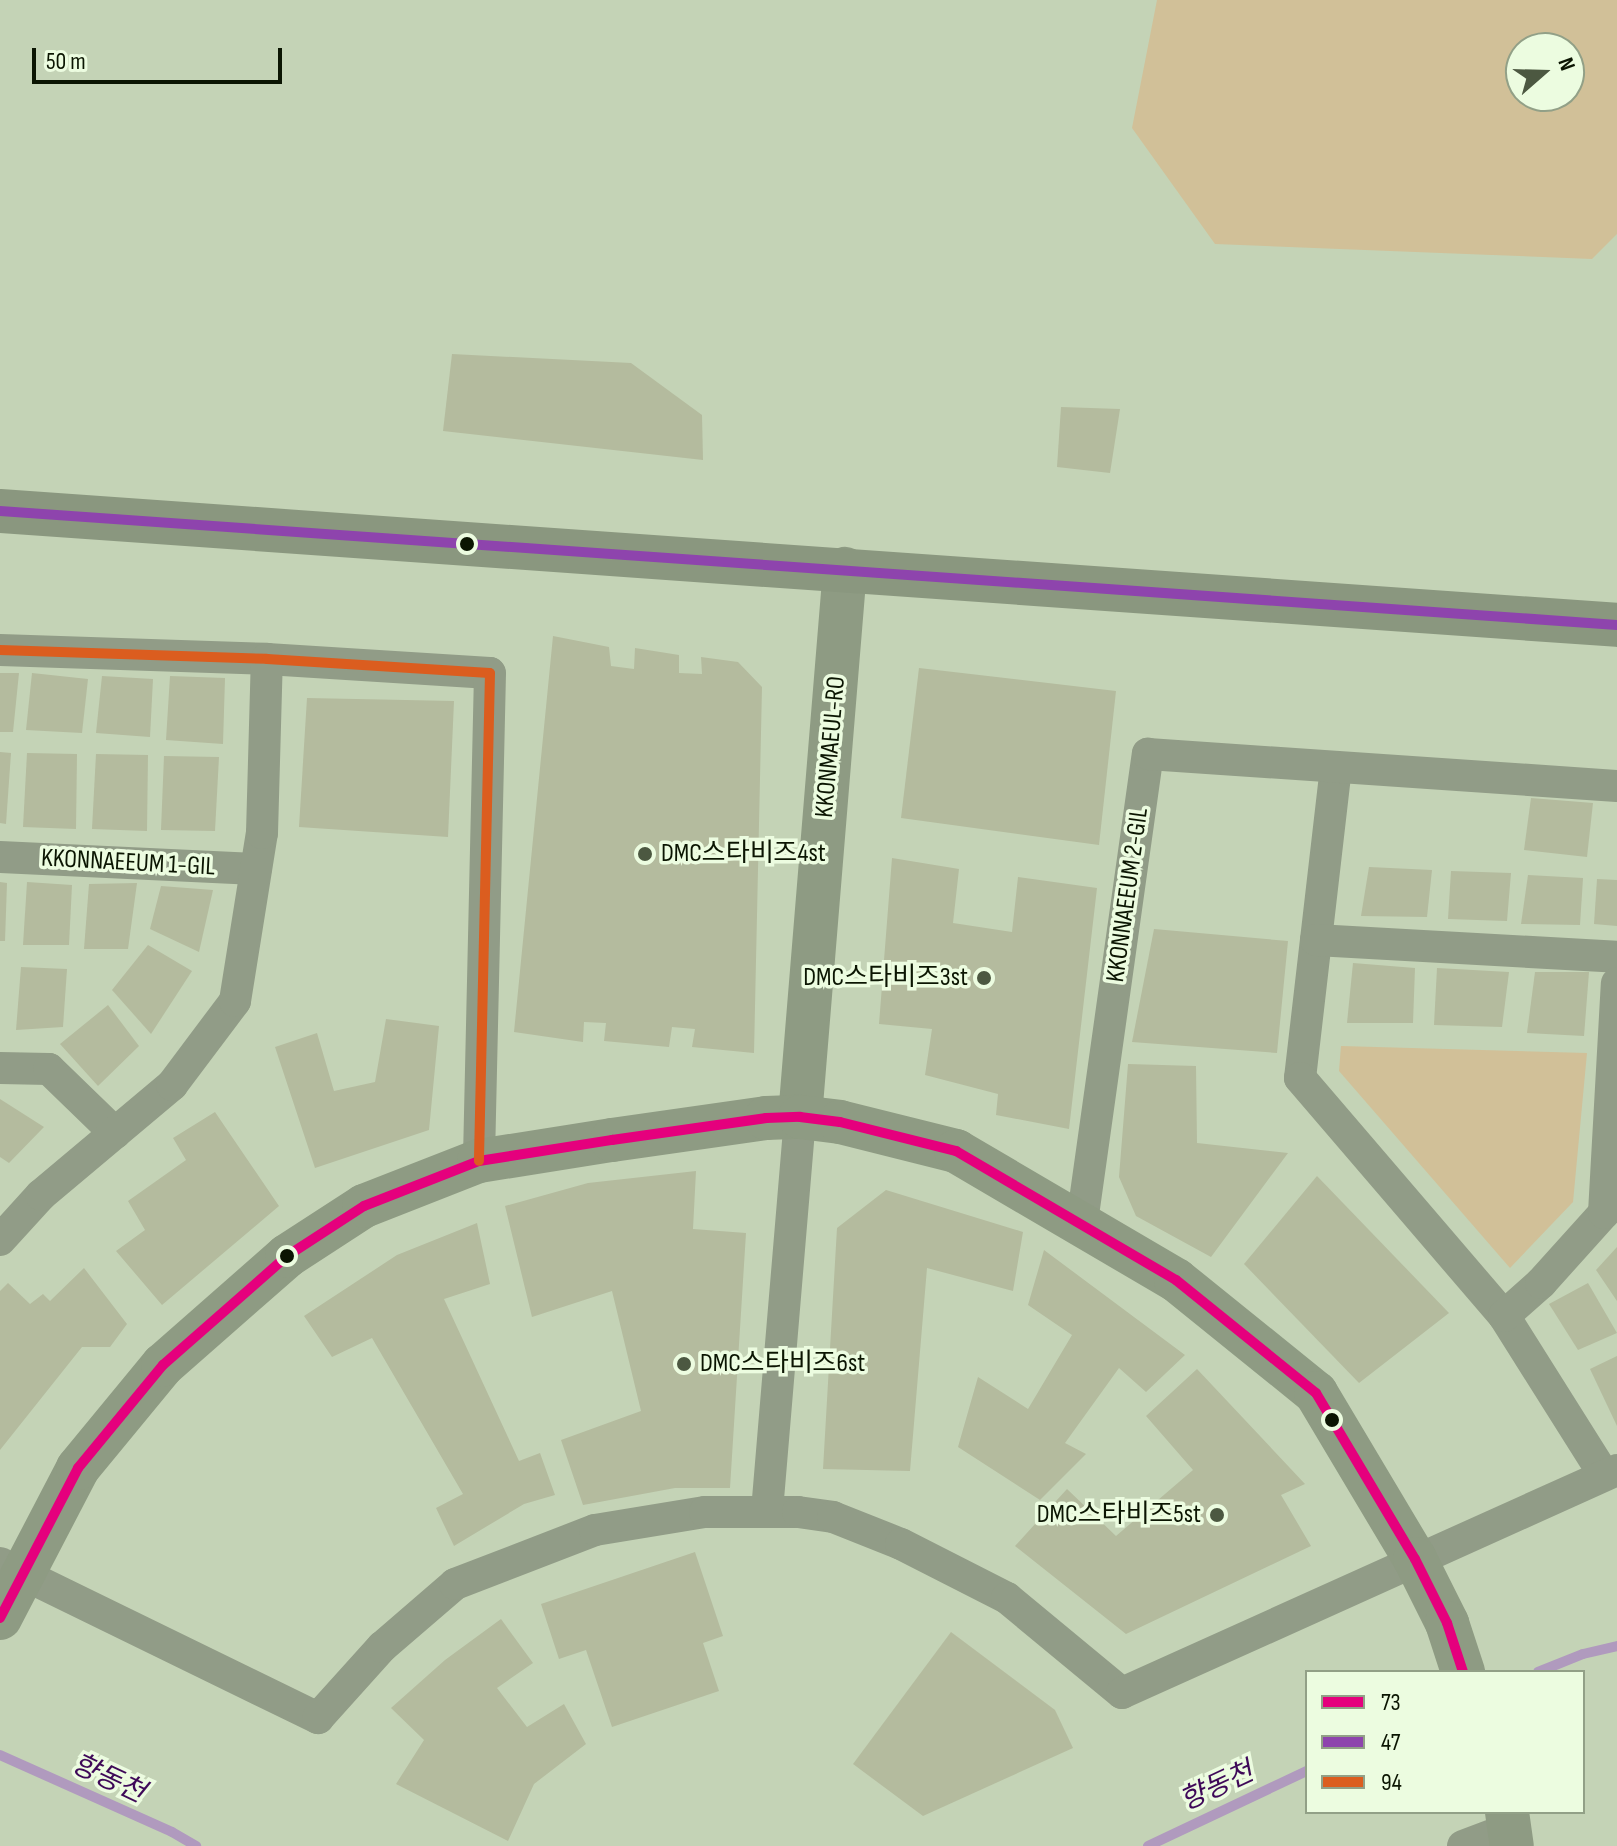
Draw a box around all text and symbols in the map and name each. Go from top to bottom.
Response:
scale bar [36,32,286,82]
north arrow [1505,32,1585,112]
text: 50 m [46,47,86,76]
text: N [1551,54,1581,74]
unlabelled marker [459,536,475,552]
street label: KKONMAEUL-RO [809,675,853,819]
street label: KKONNAEEUM 2-GIL [1100,806,1156,984]
place label: DMC스타비즈4st [661,838,826,870]
street label: KKONNAEEUM 1-GIL [40,843,216,883]
marker: DMC스타비즈4st [636,845,654,863]
place label: DMC스타비즈3st [803,962,968,994]
marker: DMC스타비즈3st [975,969,993,987]
unlabelled marker [279,1248,295,1264]
place label: DMC스타비즈6st [700,1348,865,1380]
marker: DMC스타비즈6st [675,1355,693,1373]
unlabelled marker [1324,1412,1340,1428]
place label: DMC스타비즈5st [1037,1499,1201,1531]
marker: DMC스타비즈5st [1208,1506,1226,1524]
legend [1305,1670,1585,1814]
text: 73 [1381,1688,1401,1717]
text: 47 [1381,1728,1400,1757]
water label: 향동천 [66,1747,150,1811]
water label: 향동천 [1175,1755,1259,1819]
text: 94 [1381,1768,1402,1797]

